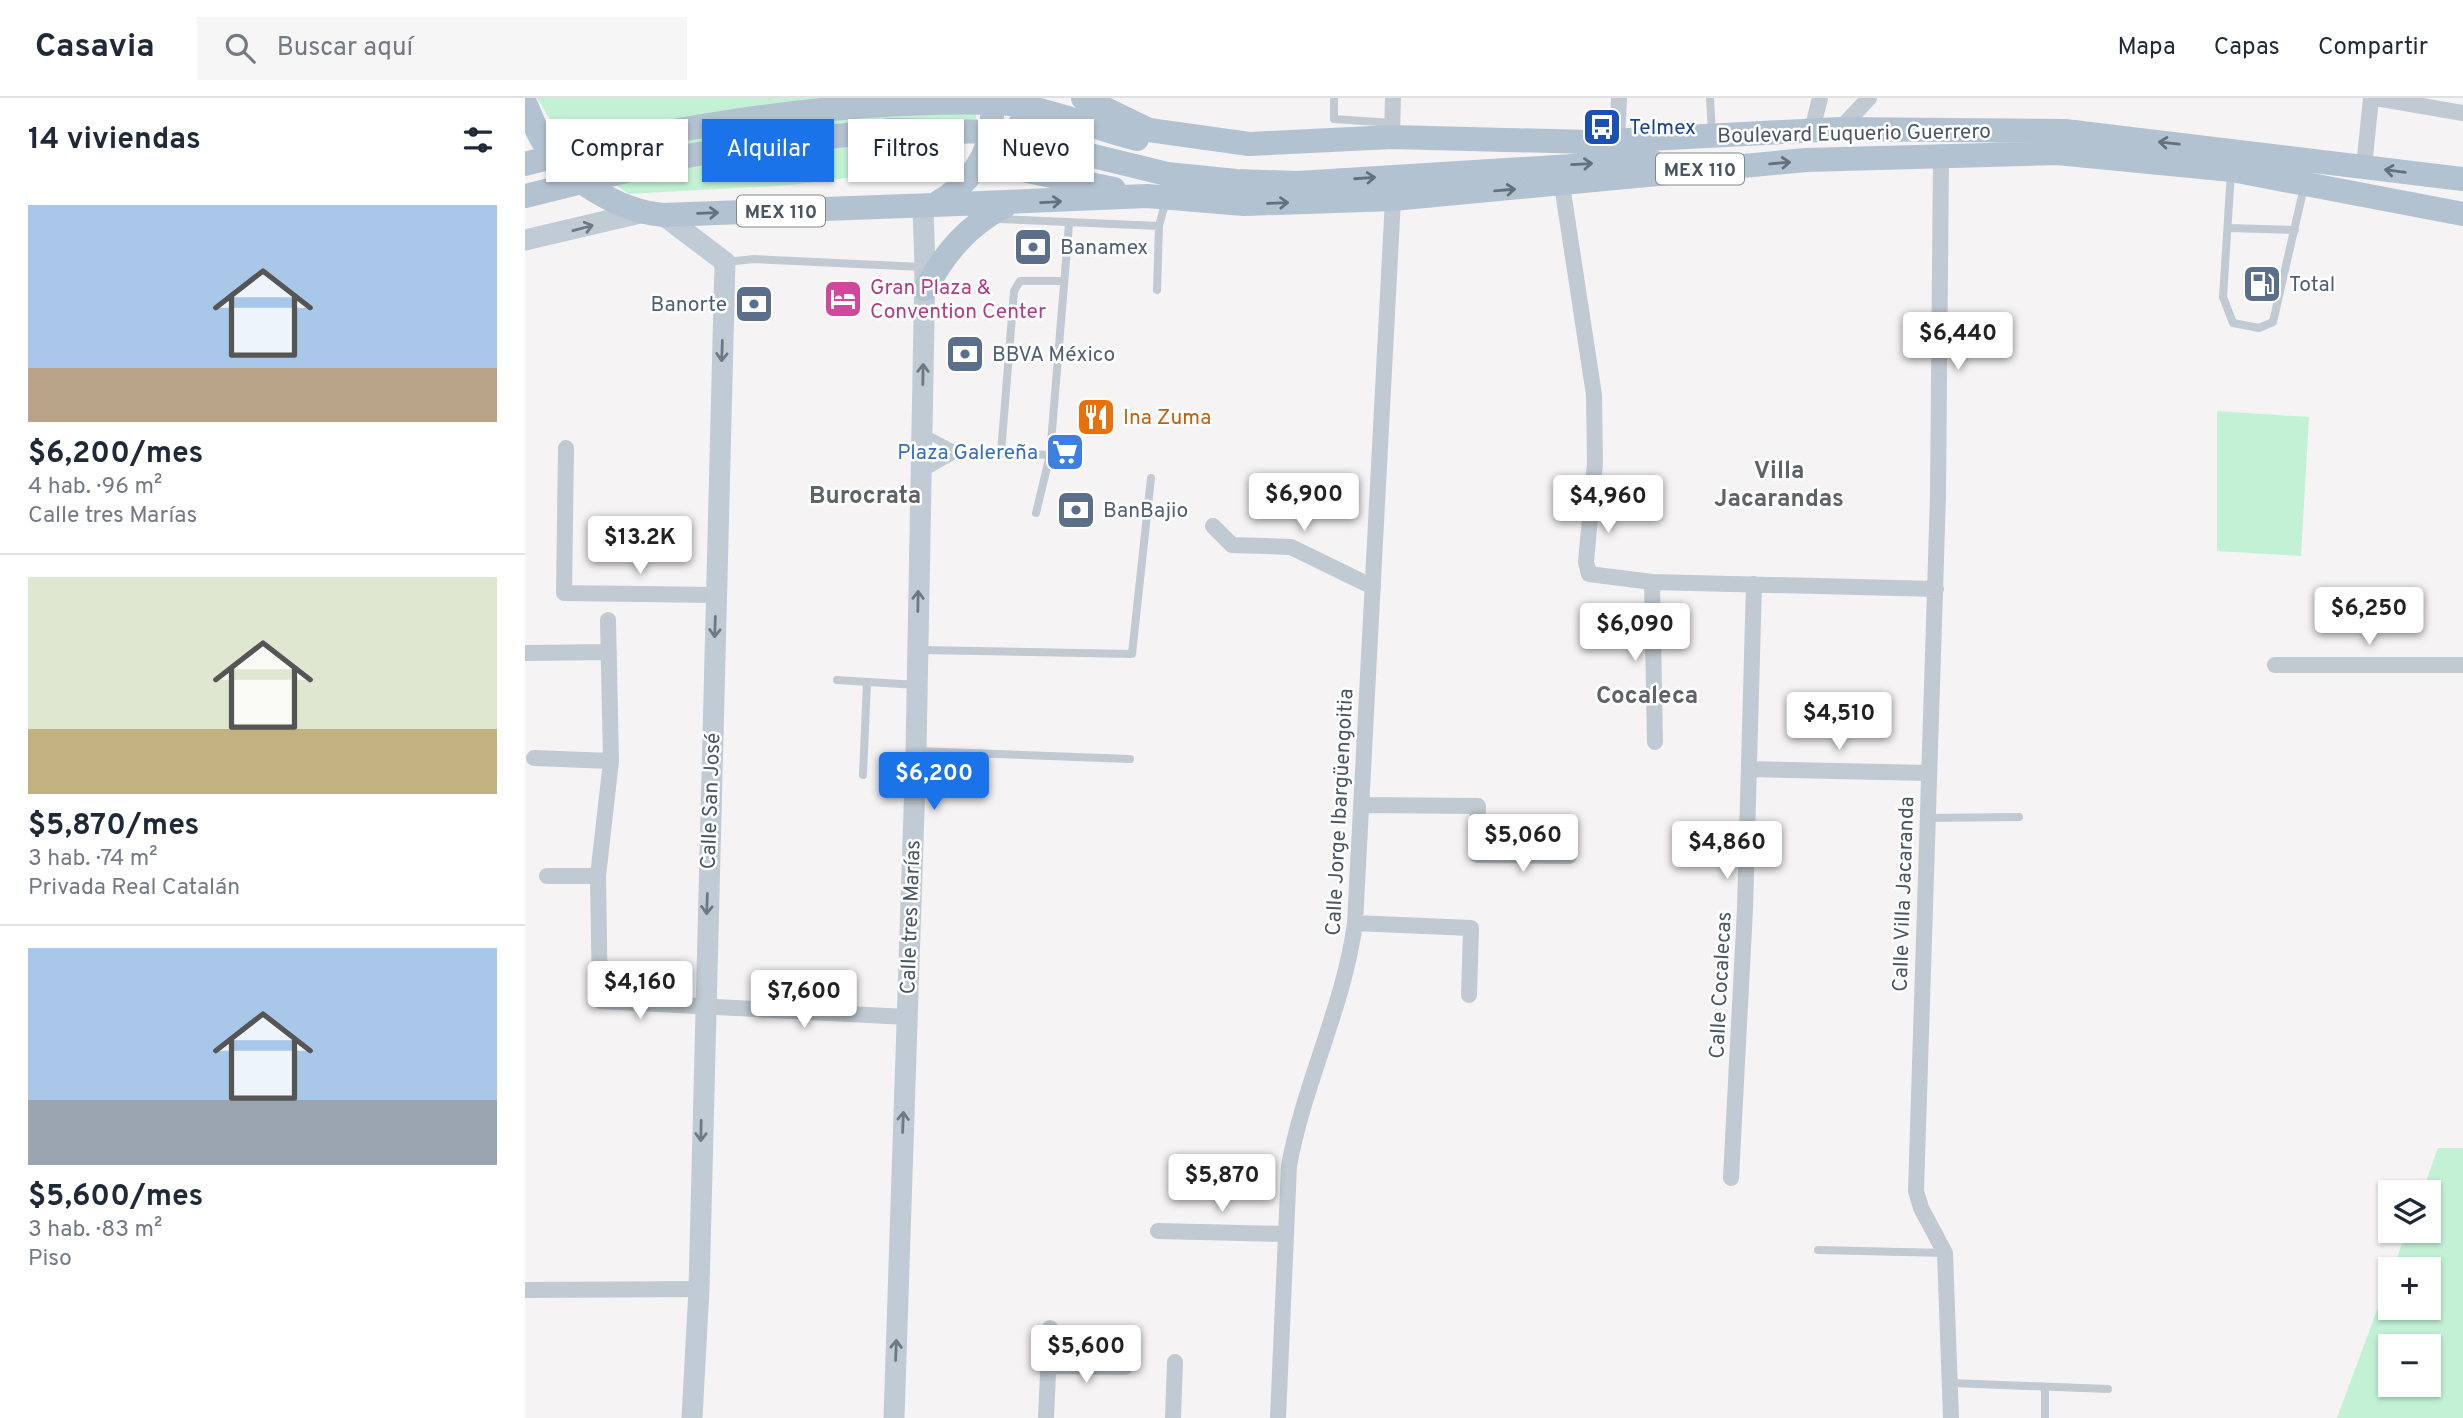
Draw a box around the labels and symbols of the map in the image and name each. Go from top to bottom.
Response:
bus stop icon: Telmex [1581,106,1623,148]
place label: Telmex [1629,115,1696,142]
street label: Boulevard Euquerio Guerrero [1717,119,1991,150]
one-way arrow [2159,136,2181,149]
road number: MEX 110 [1656,153,1744,184]
one-way arrow [1768,156,1791,169]
one-way arrow [1570,158,1593,171]
one-way arrow [2384,164,2407,177]
one-way arrow [1353,171,1376,184]
one-way arrow [1493,183,1516,196]
road number: MEX 110 [737,195,825,226]
one-way arrow [1039,195,1062,208]
one-way arrow [1266,196,1289,209]
one-way arrow [696,207,719,220]
one-way arrow [571,221,594,234]
bank icon: Banamex [1012,226,1054,268]
place label: Banamex [1060,235,1148,262]
fuel station icon: Total [2241,263,2283,305]
place label: Total [2289,272,2335,299]
place label: Gran Plaza & Convention Center [870,275,1046,326]
hotel icon: Gran Plaza & Convention Center [822,278,864,320]
bank icon: Banorte [733,283,775,325]
place label: Banorte [650,292,727,319]
pin: $6,440 [1901,313,2015,372]
bank icon: BBVA México [944,333,986,375]
one-way arrow [716,339,729,362]
place label: BBVA México [992,342,1115,369]
one-way arrow [916,362,930,385]
restaurant icon: Ina Zuma [1075,396,1117,438]
place label: Ina Zuma [1123,405,1211,432]
supermarket icon: Plaza Galereña [1044,431,1086,473]
place label: Plaza Galereña [897,440,1038,467]
district label: Villa Jacarandas [1714,457,1844,515]
pin: $6,900 [1247,474,1361,533]
pin: $4,960 [1551,476,1665,535]
district label: Burocrata [809,482,921,512]
bank icon: BanBajio [1055,489,1097,531]
place label: BanBajio [1103,498,1188,525]
pin: $13.2K [583,517,697,576]
pin: $6,250 [2312,588,2426,647]
one-way arrow [912,590,925,613]
pin: $6,090 [1578,603,1692,663]
one-way arrow [708,616,721,639]
district label: Cocaleca [1596,682,1698,712]
street label: Calle Jorge Ibargüengoitia [1321,688,1360,936]
pin: $4,510 [1782,692,1896,752]
street label: Calle San José [696,732,727,870]
pin: $6,200 [877,752,991,812]
street label: Calle Villa Jacaranda [1888,796,1921,992]
pin: $5,060 [1466,814,1580,874]
pin: $4,860 [1670,822,1784,881]
street label: Calle tres Marías [895,839,928,995]
one-way arrow [700,892,713,915]
street label: Calle Cocalecas [1704,911,1739,1059]
pin: $4,160 [583,962,697,1021]
pin: $7,600 [747,970,861,1030]
one-way arrow [896,1111,910,1134]
one-way arrow [695,1120,708,1143]
pin: $5,870 [1165,1154,1279,1214]
pin: $5,600 [1029,1326,1143,1385]
one-way arrow [889,1339,903,1362]

